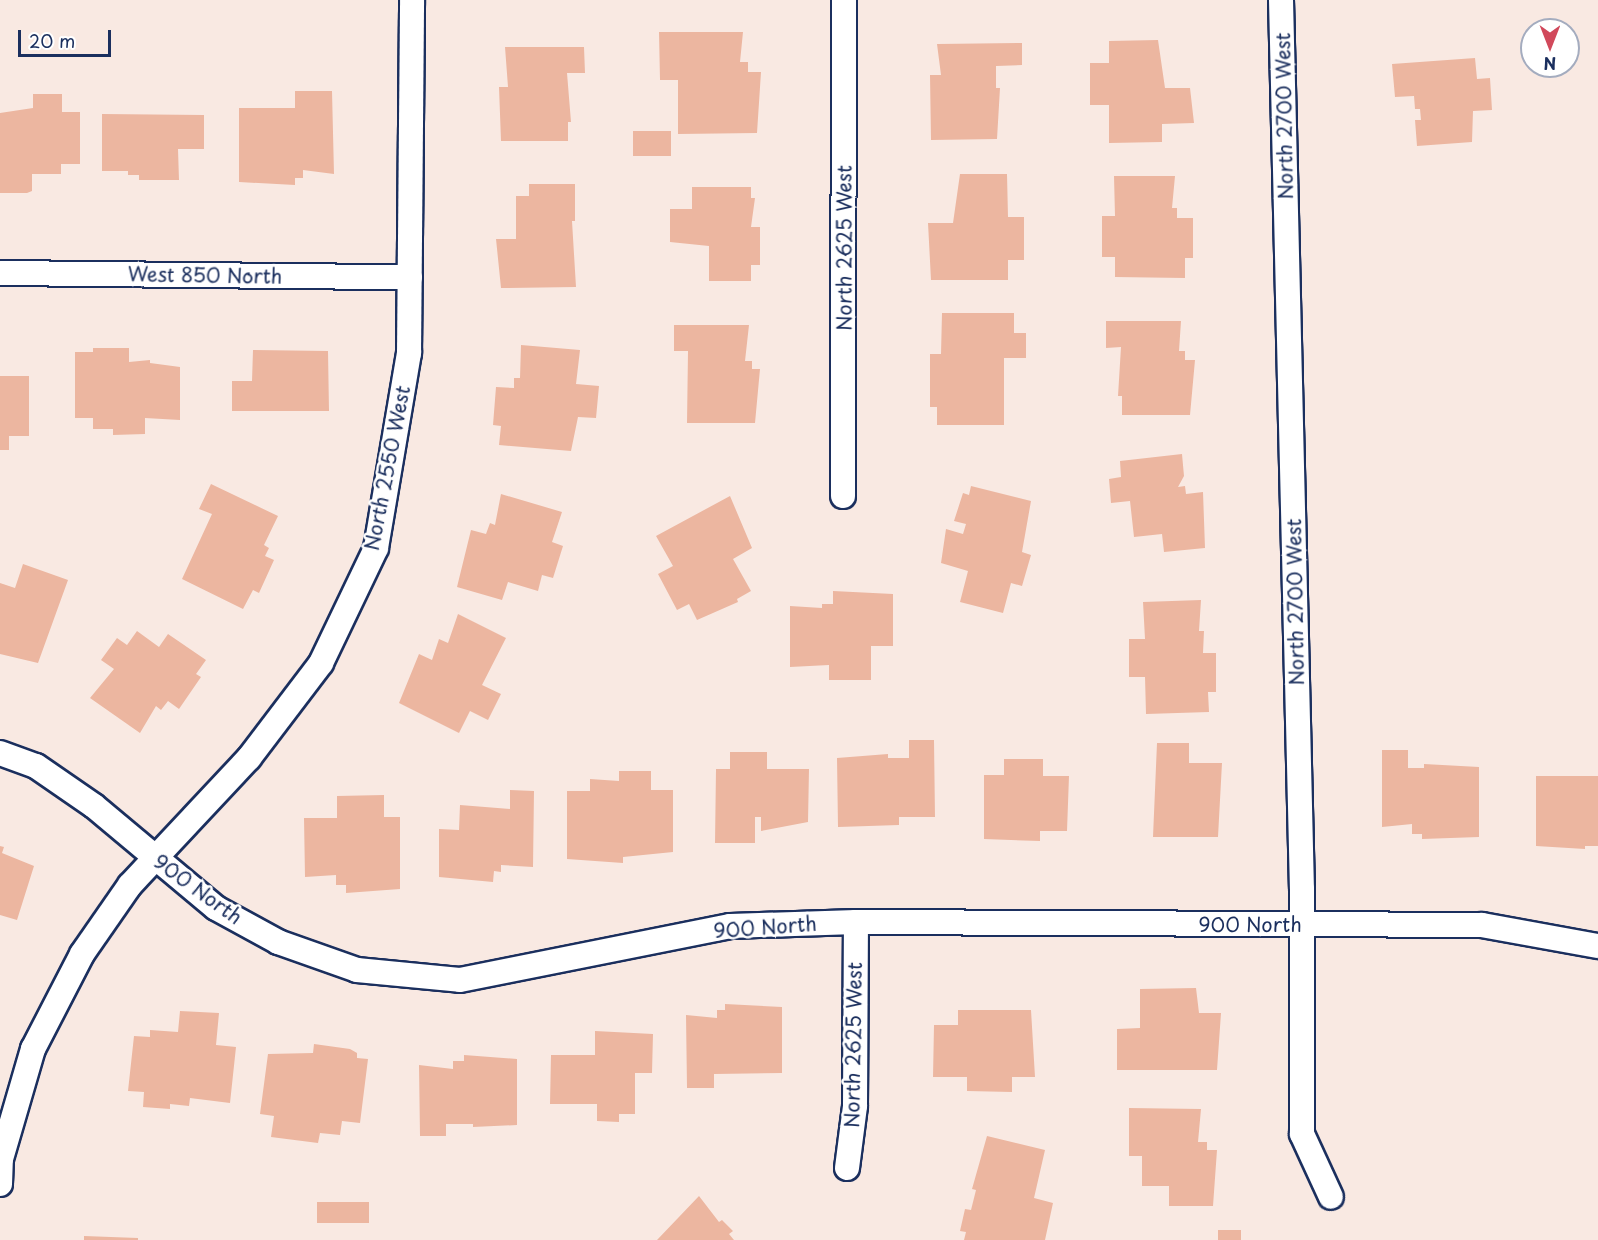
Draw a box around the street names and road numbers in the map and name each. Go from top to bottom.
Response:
street label: North 2700 West [1271,31,1297,201]
street label: North 2625 West [832,165,856,331]
street label: West 850 North [127,262,283,288]
street label: North 2550 West [359,383,415,553]
street label: North 2700 West [1282,517,1308,687]
street label: 900 North [149,849,247,929]
street label: 900 North [713,911,817,943]
street label: 900 North [1198,912,1302,936]
street label: North 2625 West [840,962,866,1128]

